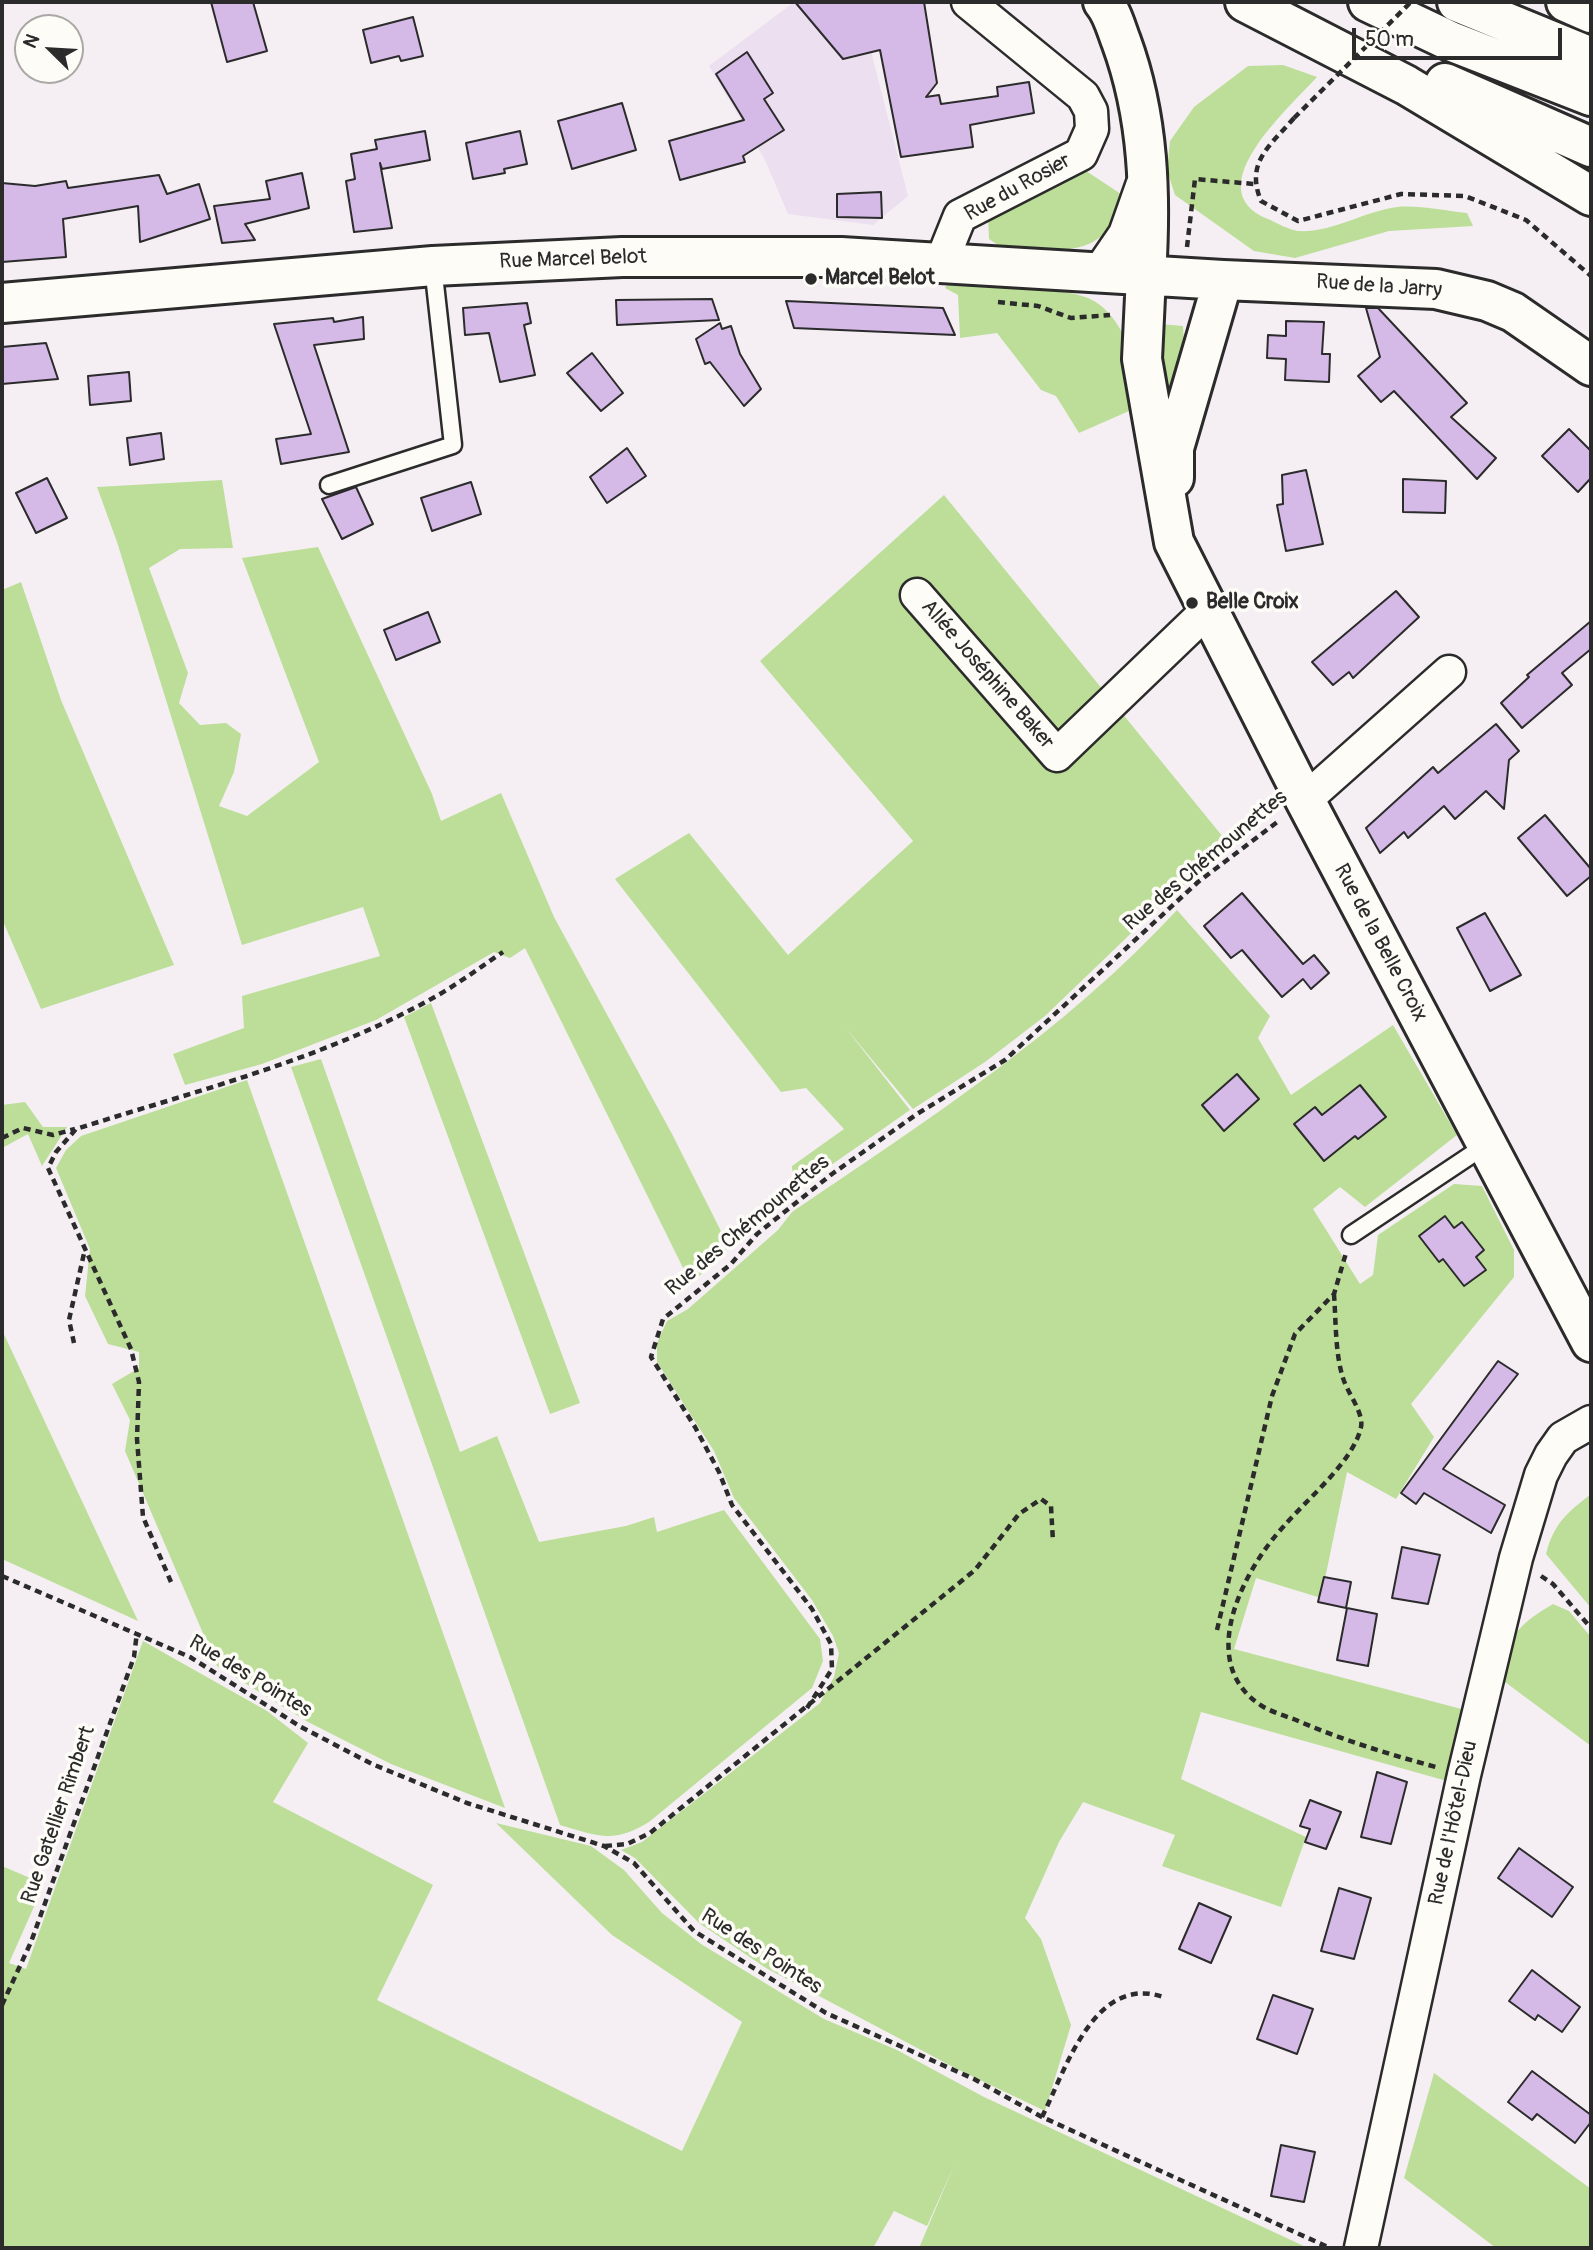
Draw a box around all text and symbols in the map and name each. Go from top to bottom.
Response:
north arrow [14,14,84,84]
scale bar [1355,14,1565,58]
text: 50 m [1365,26,1414,53]
text: N [18,31,45,52]
street label: Rue du Rosier [961,149,1075,227]
street label: Rue Marcel Belot [499,245,647,275]
place label: Marcel Belot [825,266,935,292]
street label: Rue de la Jarry [1315,270,1443,304]
marker: Marcel Belot [803,271,819,287]
place label: Belle Croix [1206,590,1299,616]
street label: Allée Joséphine Baker [915,595,1059,755]
marker: Belle Croix [1184,595,1200,611]
street label: Rue des Chémounettes [1119,785,1293,937]
street label: Rue de la Belle Croix [1328,860,1432,1026]
street label: Rue des Chémounettes [661,1150,835,1302]
street label: Rue des Pointes [184,1630,316,1724]
street label: Rue Gatellier Rimbert [17,1723,101,1907]
street label: Rue de l'Hôtel-Dieu [1424,1738,1484,1908]
street label: Rue des Pointes [696,1904,826,2000]

